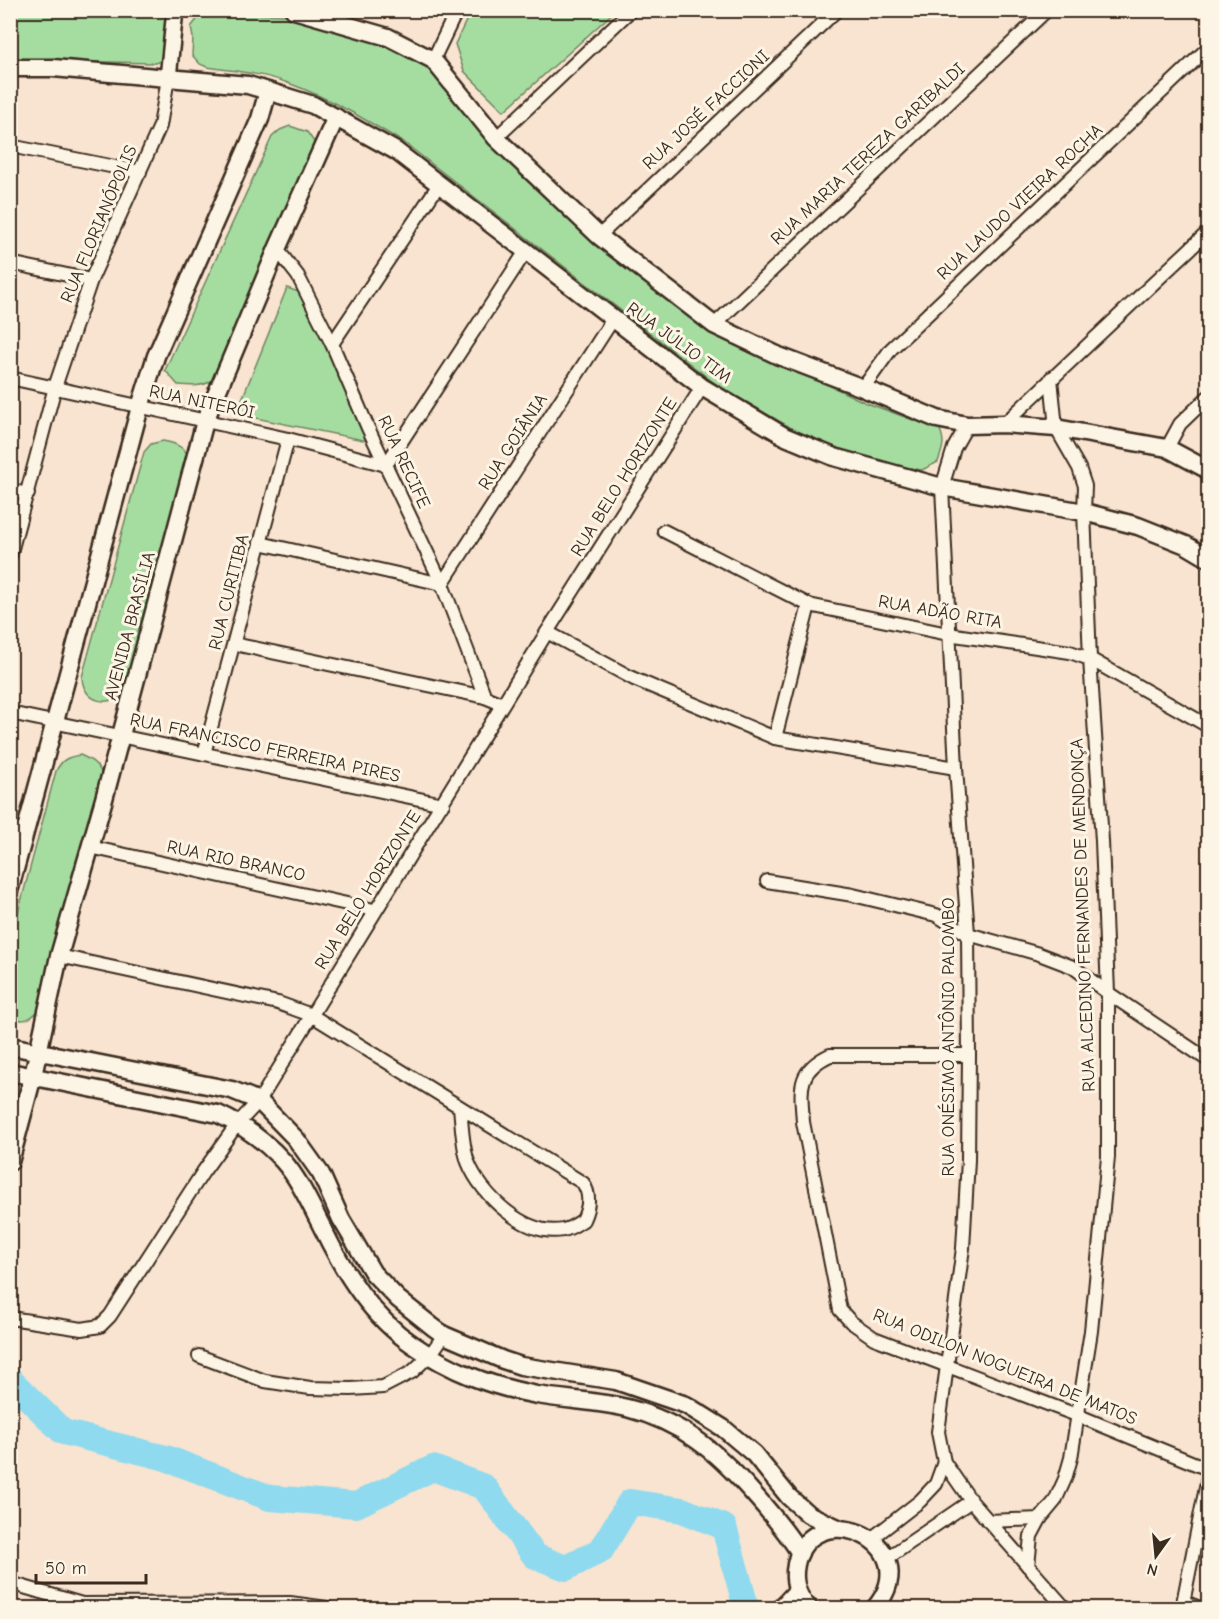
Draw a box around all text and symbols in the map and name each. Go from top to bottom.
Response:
street label: RUA JOSÉ FACCIONI [638,45,774,174]
street label: RUA MARIA TEREZA GARIBALDI [767,58,969,250]
street label: RUA LAUDO VIEIRA ROCHA [933,120,1107,284]
street label: RUA FLORIANÓPOLIS [55,142,142,306]
street label: RUA JÚLIO TIM [622,297,736,388]
street label: RUA NITERÓI [147,380,257,423]
street label: RUA GOIÂNIA [473,390,552,494]
street label: RUA BELO HORIZONTE [567,394,682,560]
street label: RUA RECIFE [373,412,435,512]
street label: RUA CURITIBA [204,532,254,652]
street label: AVENIDA BRASÍLIA [99,549,160,702]
street label: RUA ADÃO RITA [877,591,1003,633]
street label: RUA FRANCISCO FERREIRA PIRES [128,709,402,787]
street label: RUA ALCEDINO FERNANDES DE MENDONÇA [1066,738,1100,1092]
street label: RUA BELO HORIZONTE [311,807,426,973]
street label: RUA RIO BRANCO [165,836,307,886]
street label: RUA ONÉSIMO ANTÔNIO PALOMBO [937,897,959,1177]
street label: RUA ODILON NOGUEIRA DE MATOS [870,1304,1140,1430]
north arrow [1126,1526,1186,1586]
scale bar [36,1547,146,1585]
text: 50 m [45,1558,87,1579]
text: N [1145,1559,1160,1580]

